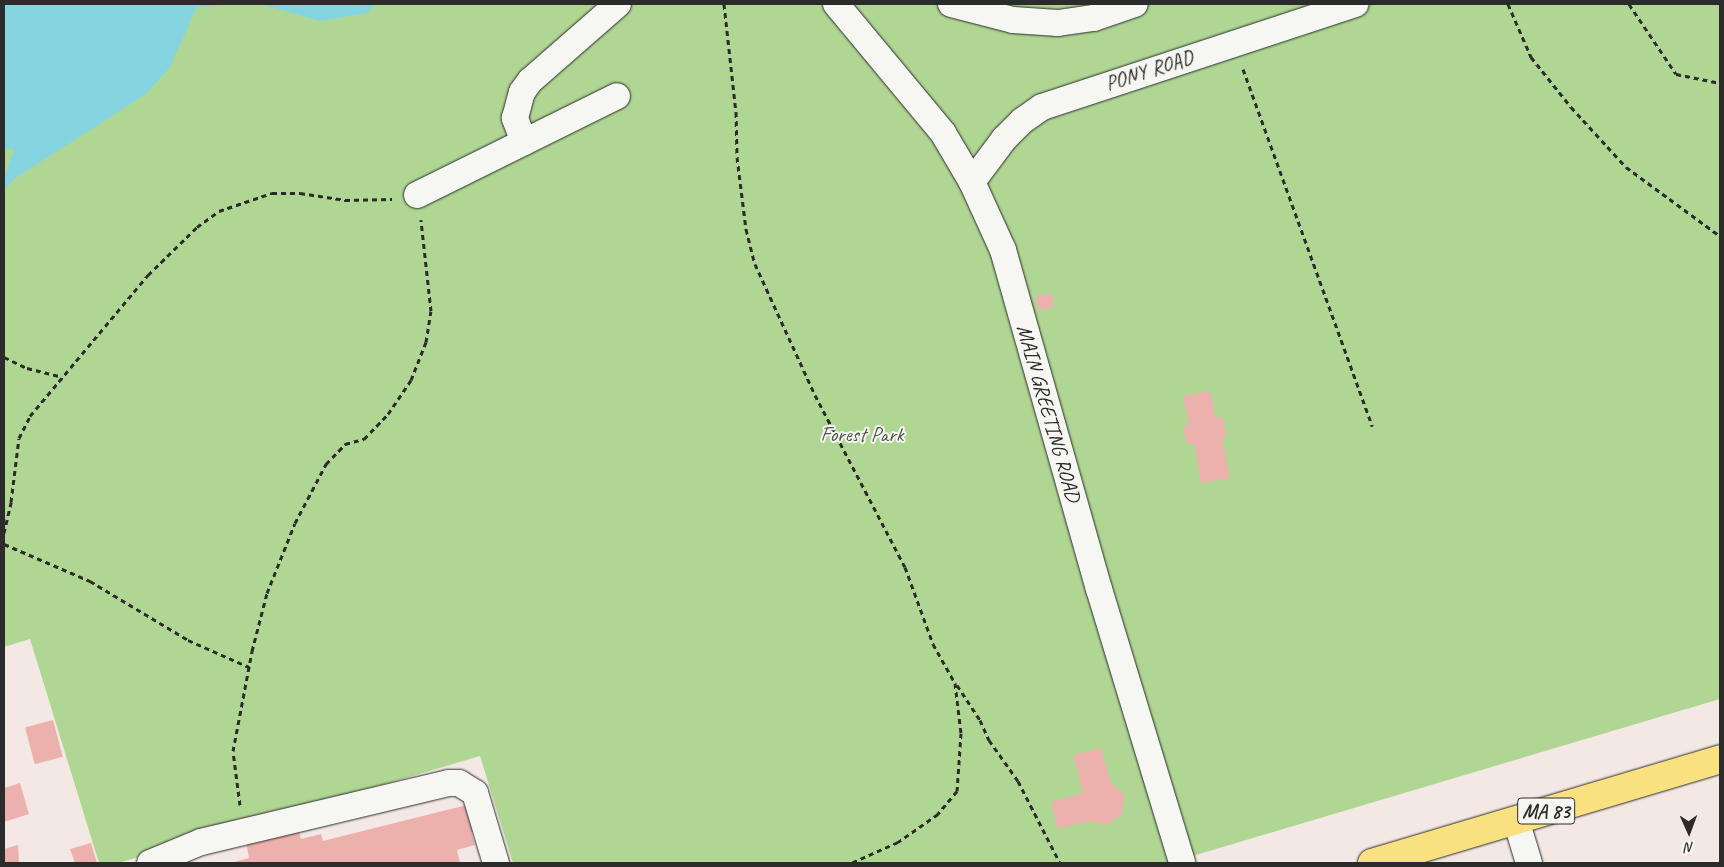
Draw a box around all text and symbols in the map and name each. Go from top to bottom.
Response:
street label: PONY ROAD [1101,44,1197,96]
street label: MAIN GREETING ROAD [1012,321,1086,505]
park label: Forest Park [820,421,904,447]
road number: MA 83 [1516,794,1576,828]
north arrow [1664,807,1714,857]
text: N [1685,839,1694,856]

